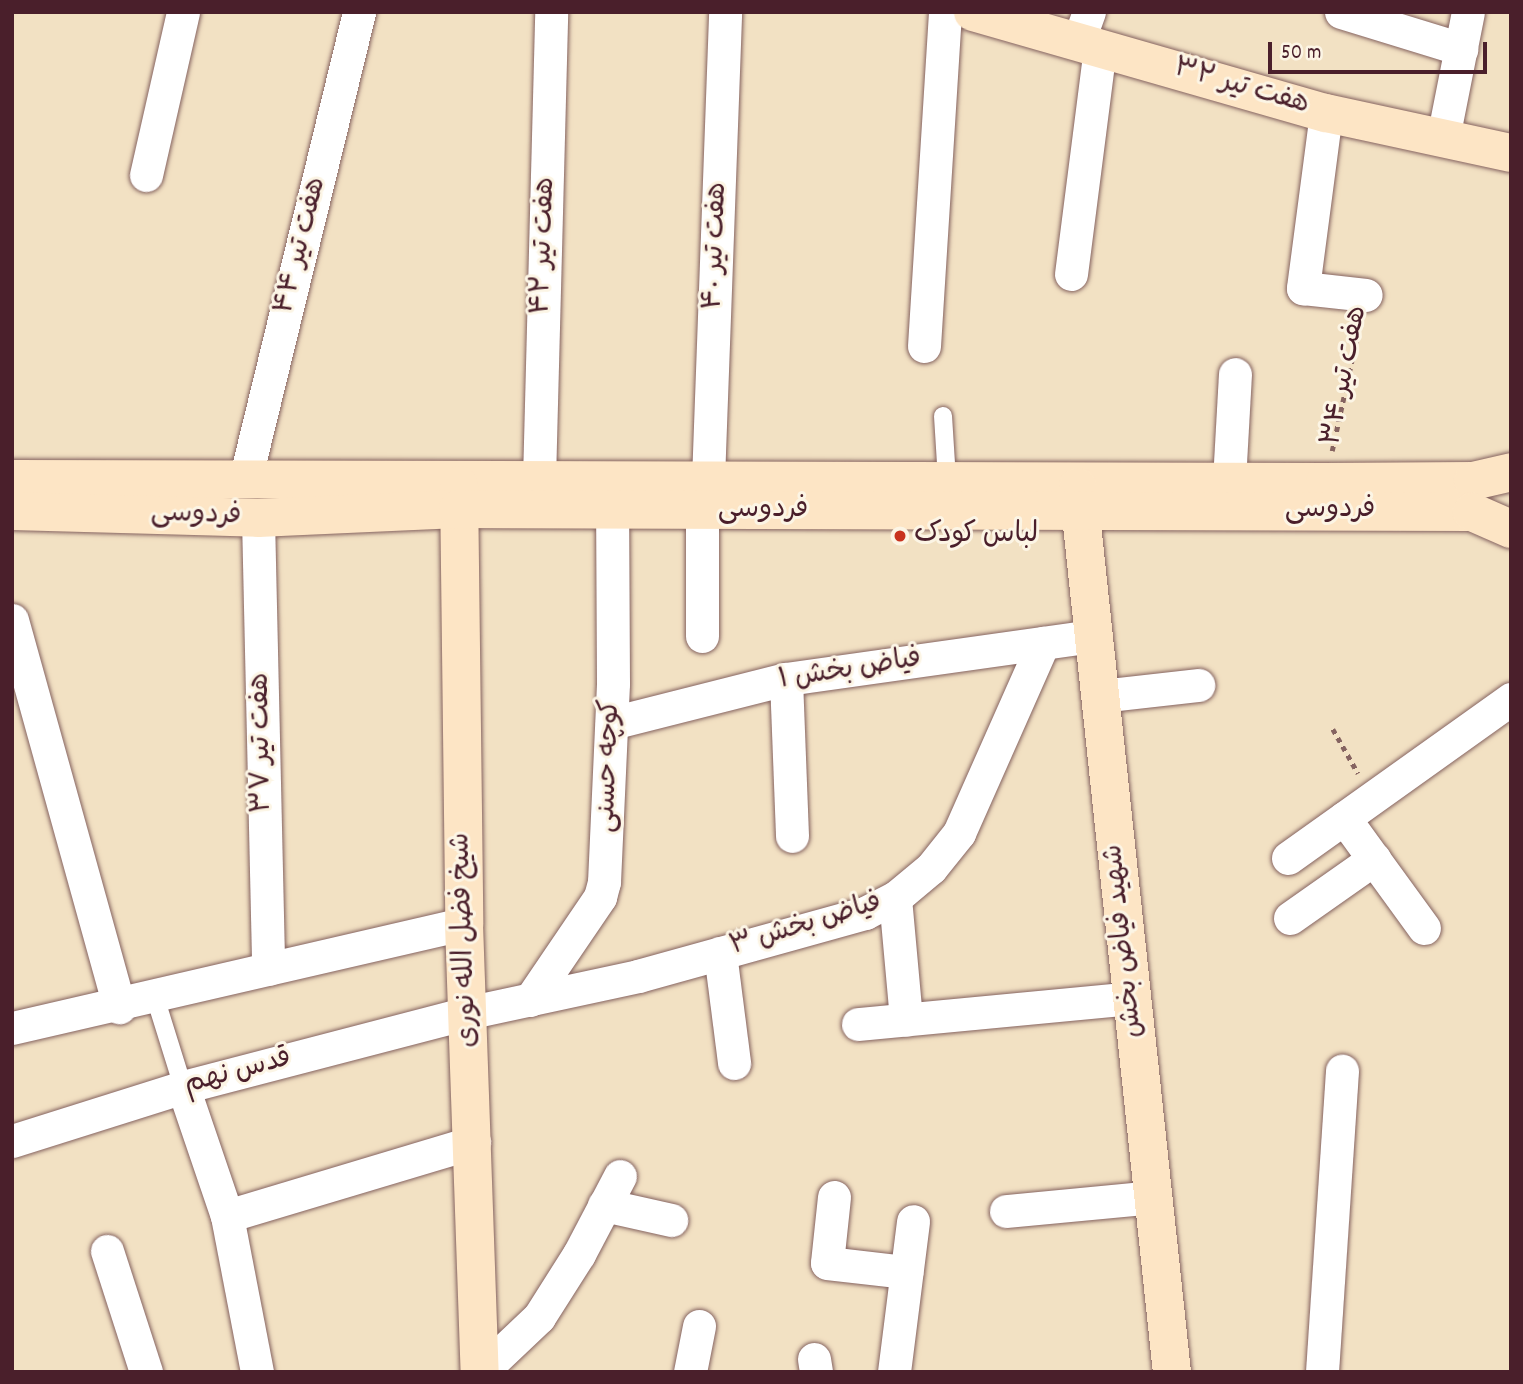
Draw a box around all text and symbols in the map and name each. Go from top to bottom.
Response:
scale bar [1271,28,1490,72]
text: 50 m [1281,39,1321,69]
street label: هفت تیر ۳۲ [1169,53,1313,123]
street label: هفت تیر ۴۴ [269,174,335,318]
street label: هفت تیر ۴۲ [526,177,564,315]
street label: هفت تیر ۴۰ [698,182,736,310]
street label: هفت تیر ۳۴ [1316,303,1376,449]
street label: فردوسی [718,494,808,528]
street label: فردوسی [1285,494,1375,528]
street label: فردوسی [150,498,242,534]
place label: لباس کودک [914,519,1038,553]
marker: لباس کودک [892,528,908,544]
street label: فیاض بخش ۱ [776,643,924,699]
street label: هفت تیر ۳۷ [245,673,281,813]
street label: کوچه حسنی [591,699,629,833]
street label: شیخ فضل الله نوری [445,832,487,1048]
street label: شهید فیاض بخش [1098,843,1152,1039]
street label: فیاض بخش ۳ [726,887,886,965]
street label: قدس نهم [181,1043,295,1103]

